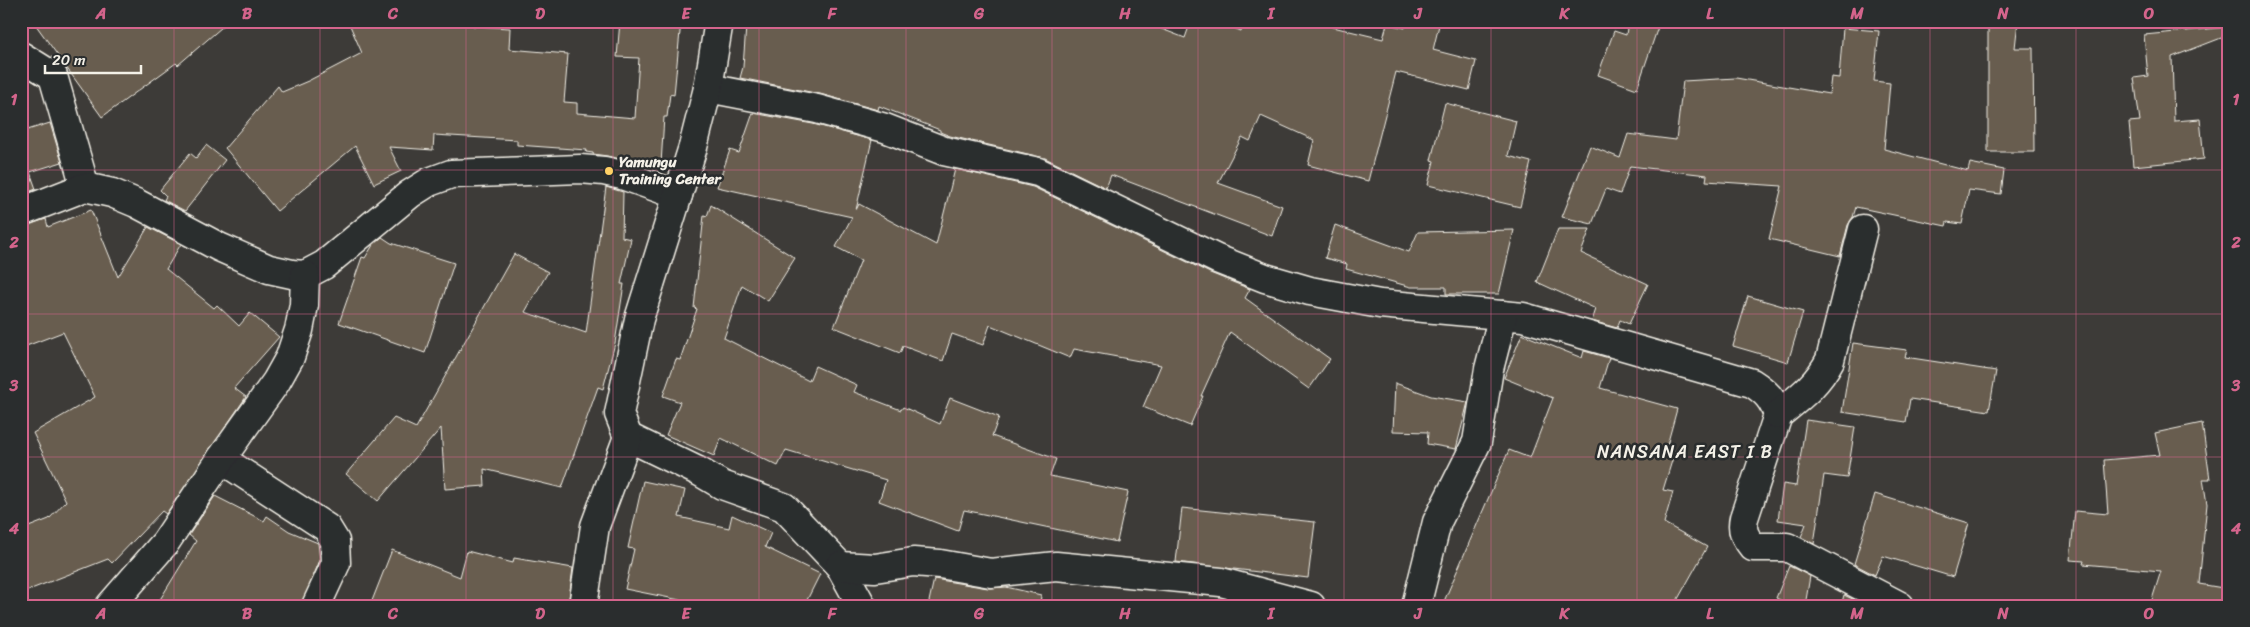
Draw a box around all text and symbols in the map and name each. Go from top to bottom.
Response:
text: A [95,0,106,28]
text: B [242,0,253,28]
text: C [387,0,399,28]
text: D [535,0,545,28]
text: E [682,0,692,28]
text: F [827,0,838,28]
text: G [973,0,985,28]
text: H [1118,0,1131,28]
text: I [1267,0,1276,28]
text: J [1413,0,1423,28]
text: K [1558,0,1570,28]
text: L [1706,0,1714,28]
text: M [1849,0,1864,28]
text: N [1996,0,2009,28]
text: O [2143,0,2155,28]
scale bar [45,42,141,74]
text: 20 m [52,47,86,73]
text: 1 [11,85,18,114]
text: 1 [2233,85,2240,114]
place label: Yamungu Training Center [619,149,723,192]
marker: Yamungu Training Center [603,165,615,177]
text: 2 [8,228,19,257]
text: 2 [2230,228,2241,257]
text: 3 [9,371,19,400]
text: 3 [2231,371,2241,400]
district label: NANSANA EAST I B [1597,436,1773,468]
text: 4 [8,514,19,543]
text: 4 [2230,514,2241,543]
text: A [95,599,106,627]
text: B [242,599,253,627]
text: C [387,599,399,627]
text: D [535,599,545,627]
text: E [682,599,692,627]
text: F [827,599,838,627]
text: G [973,599,985,627]
text: H [1118,599,1131,627]
text: I [1267,599,1276,627]
text: J [1413,599,1423,627]
text: K [1558,599,1570,627]
text: L [1706,599,1714,627]
text: M [1849,599,1864,627]
text: N [1996,599,2009,627]
text: O [2143,599,2155,627]

